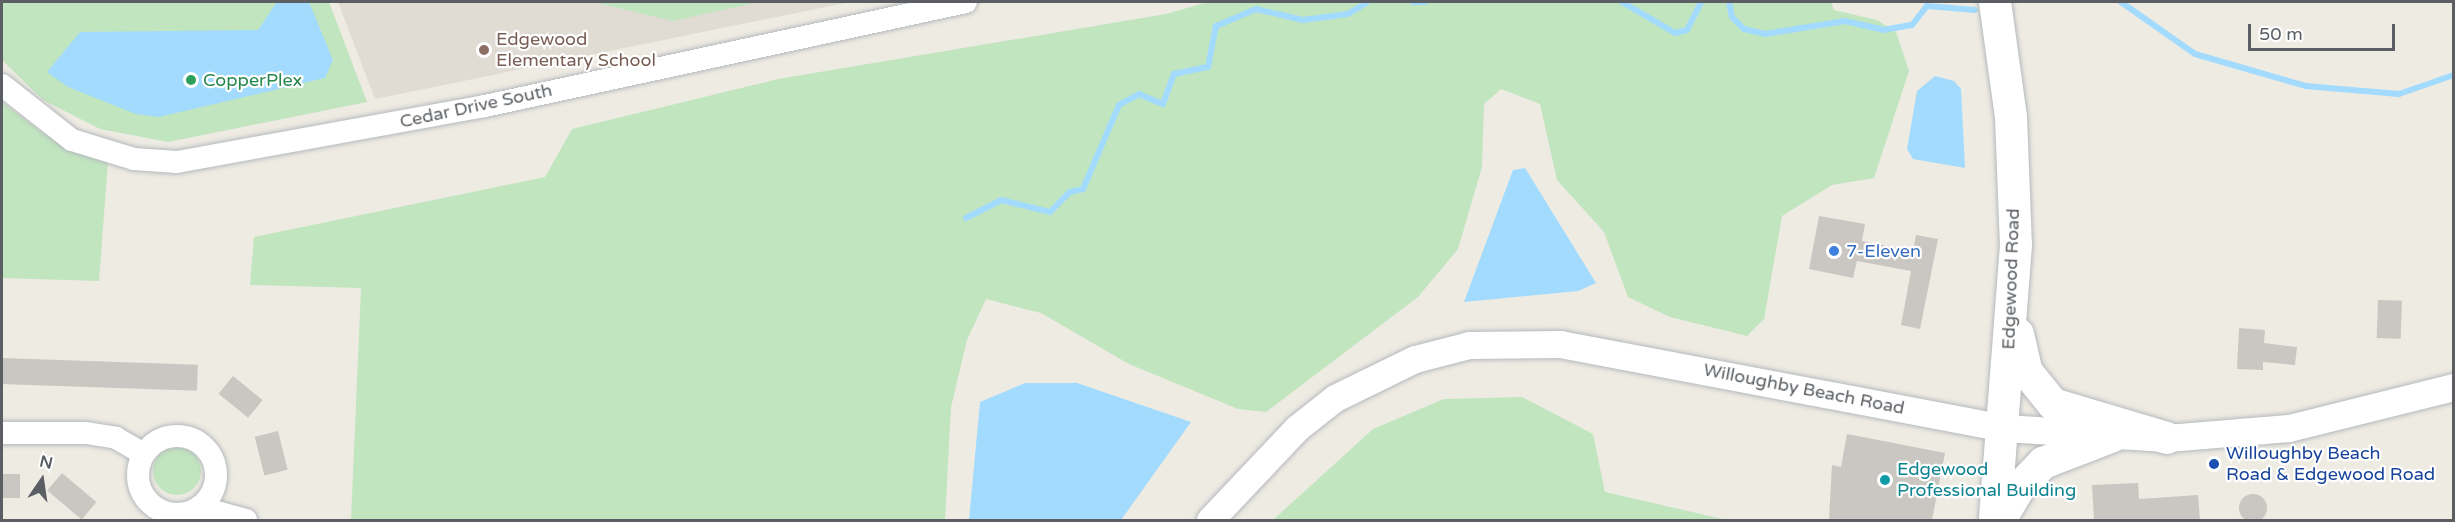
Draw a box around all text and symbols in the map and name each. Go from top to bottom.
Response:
scale bar [2251,12,2398,50]
text: 50 m [2259,23,2303,45]
place label: Edgewood Elementary School [496,29,656,72]
marker: Edgewood Elementary School [477,43,491,57]
place label: CopperPlex [203,69,302,91]
marker: CopperPlex [184,73,198,87]
street label: Cedar Drive South [398,79,554,133]
street label: Edgewood Road [1998,208,2024,350]
place label: 7-Eleven [1846,240,1921,262]
marker: 7-Eleven [1827,244,1841,258]
street label: Willoughby Beach Road [1702,359,1906,419]
place label: Willoughby Beach Road & Edgewood Road [2226,443,2435,486]
north arrow [12,450,72,510]
text: N [38,451,55,474]
marker: Willoughby Beach Road & Edgewood Road [2207,457,2221,471]
place label: Edgewood Professional Building [1897,459,2076,502]
marker: Edgewood Professional Building [1878,473,1892,487]

